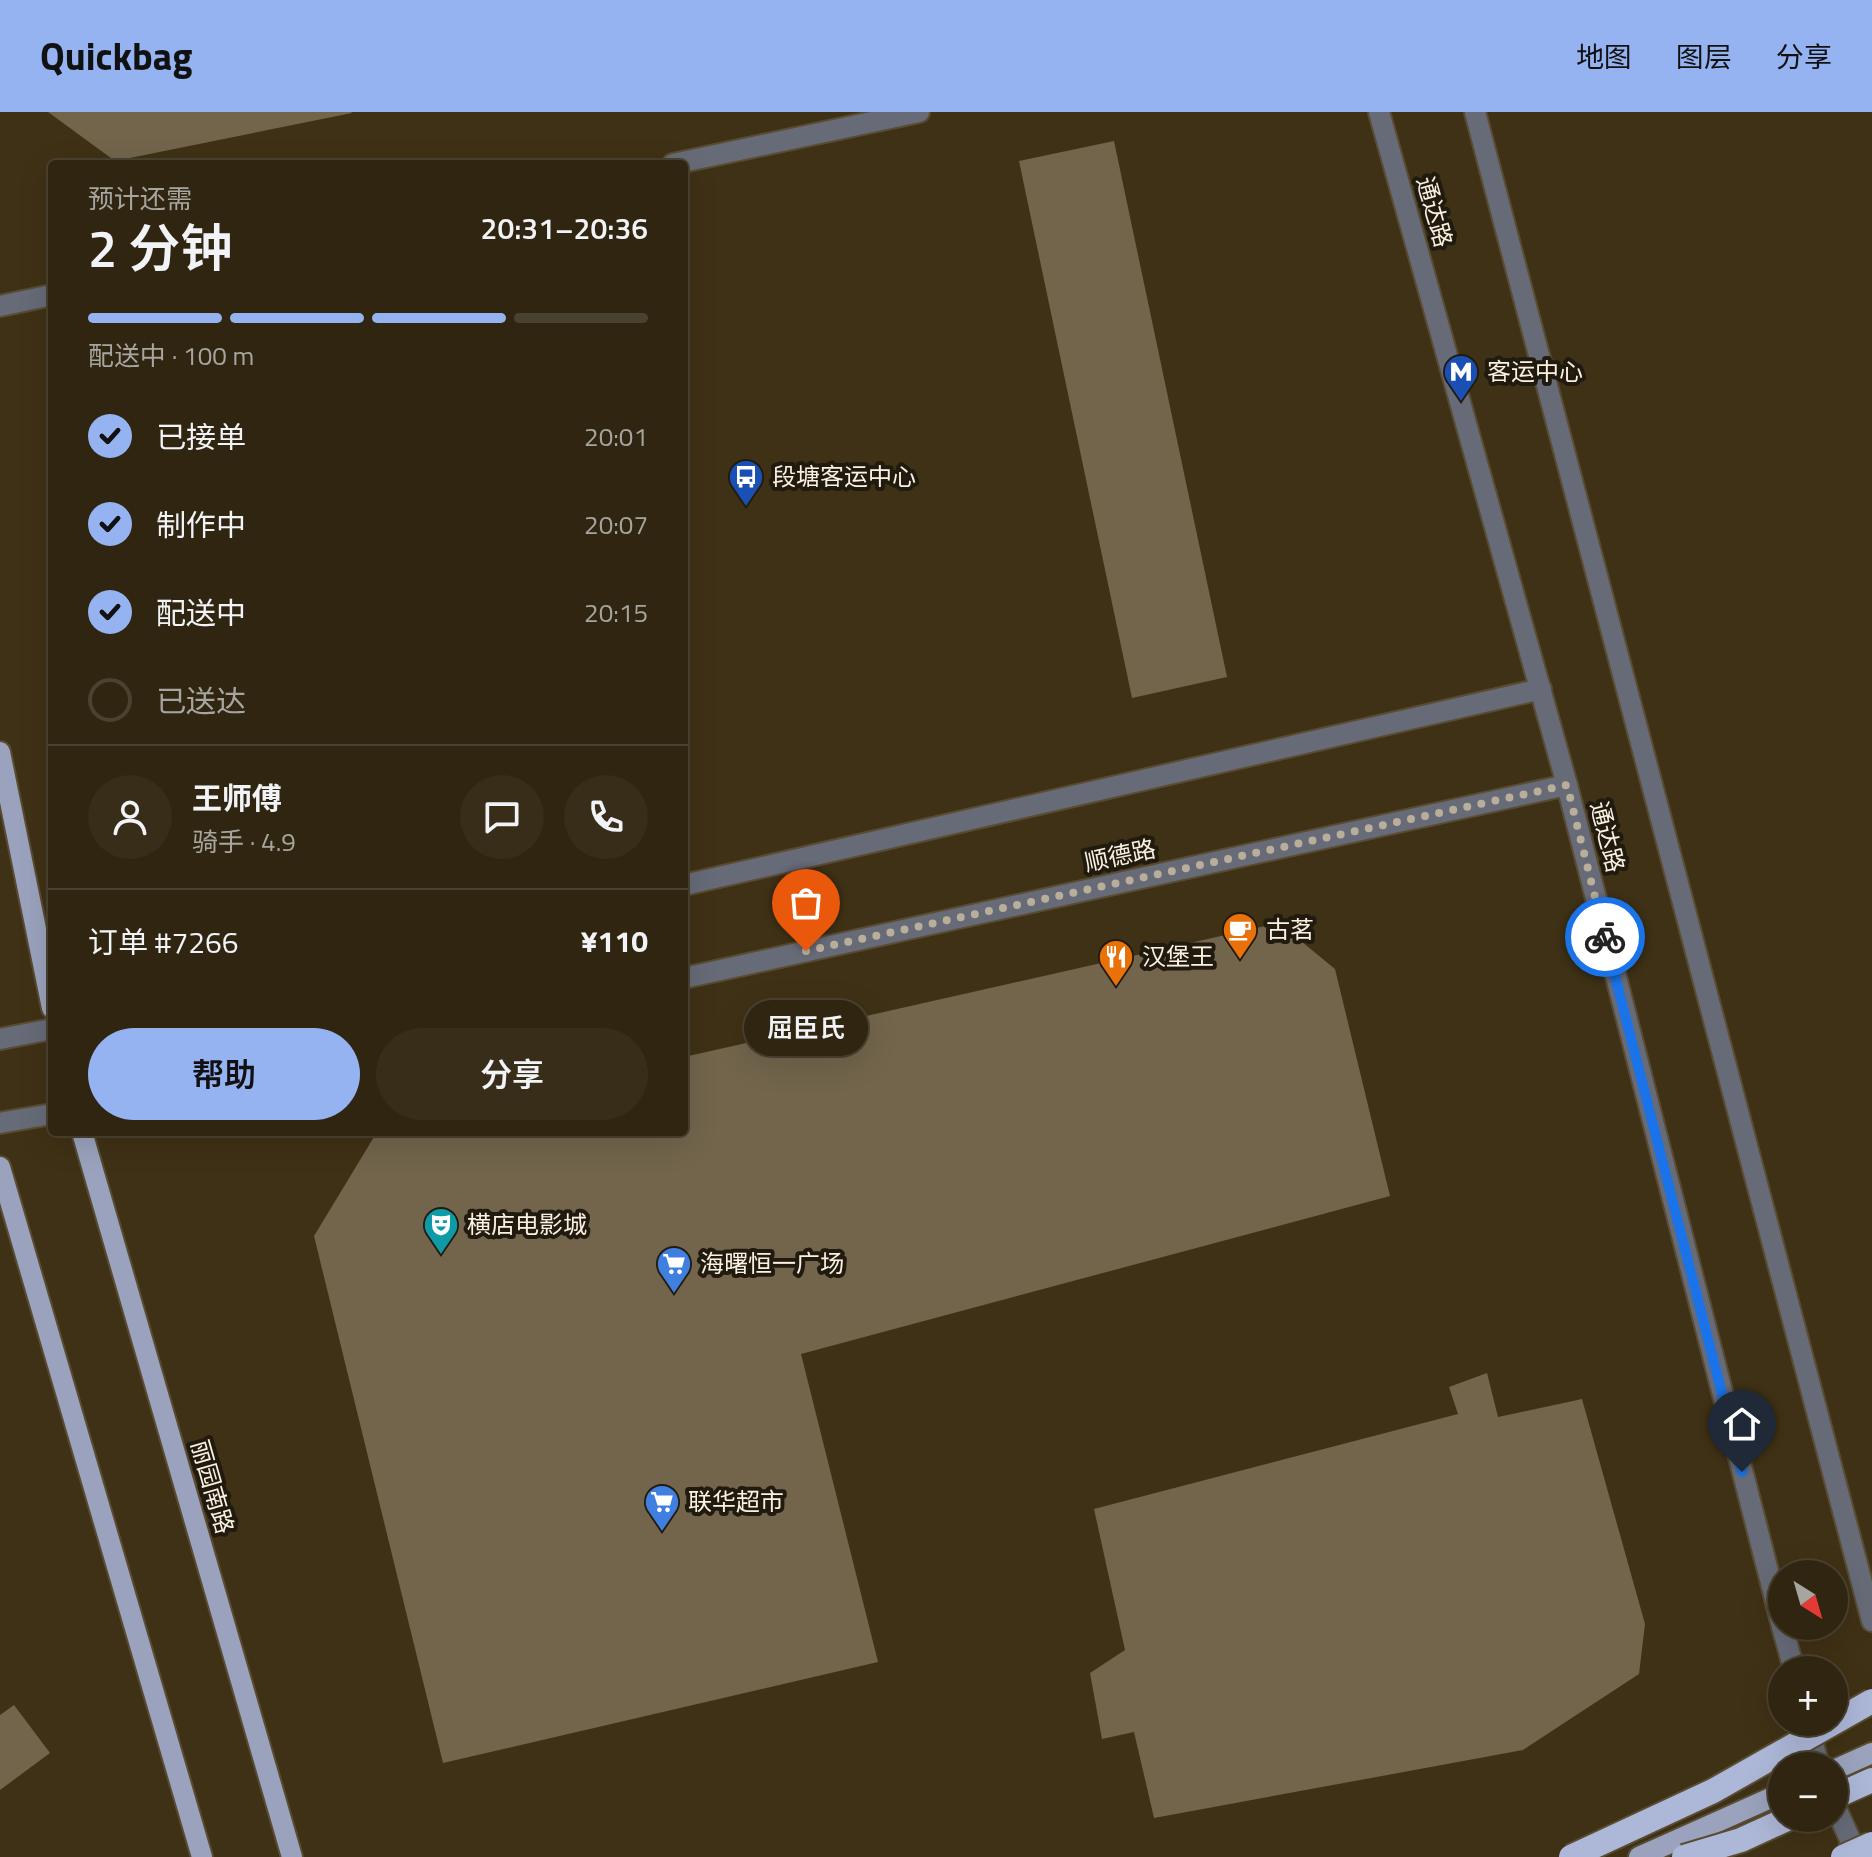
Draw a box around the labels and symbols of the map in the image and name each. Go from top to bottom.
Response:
street label: 通达路 [1408,172,1462,251]
metro station icon: 客运中心 [1442,353,1480,403]
place label: 客运中心 [1487,353,1583,389]
bus stop icon: 段塘客运中心 [727,458,765,508]
place label: 段塘客运中心 [772,458,916,494]
street label: 通达路 [1582,797,1634,876]
street label: 顺德路 [1081,830,1159,880]
pin [772,869,840,951]
courier [1565,897,1645,977]
cafe icon: 古茗 [1221,911,1259,961]
place label: 古茗 [1266,911,1314,947]
restaurant icon: 汉堡王 [1097,938,1135,988]
place label: 汉堡王 [1142,938,1214,974]
callout: 屈臣氏 [744,999,868,1055]
theatre icon: 横店电影城 [422,1206,460,1256]
place label: 横店电影城 [467,1206,587,1242]
supermarket icon: 海曙恒一广场 [655,1245,693,1295]
place label: 海曙恒一广场 [700,1245,844,1281]
pin [1708,1390,1776,1472]
street label: 丽园南路 [182,1436,243,1538]
supermarket icon: 联华超市 [643,1483,681,1533]
place label: 联华超市 [688,1483,784,1519]
north arrow [1768,1560,1848,1640]

